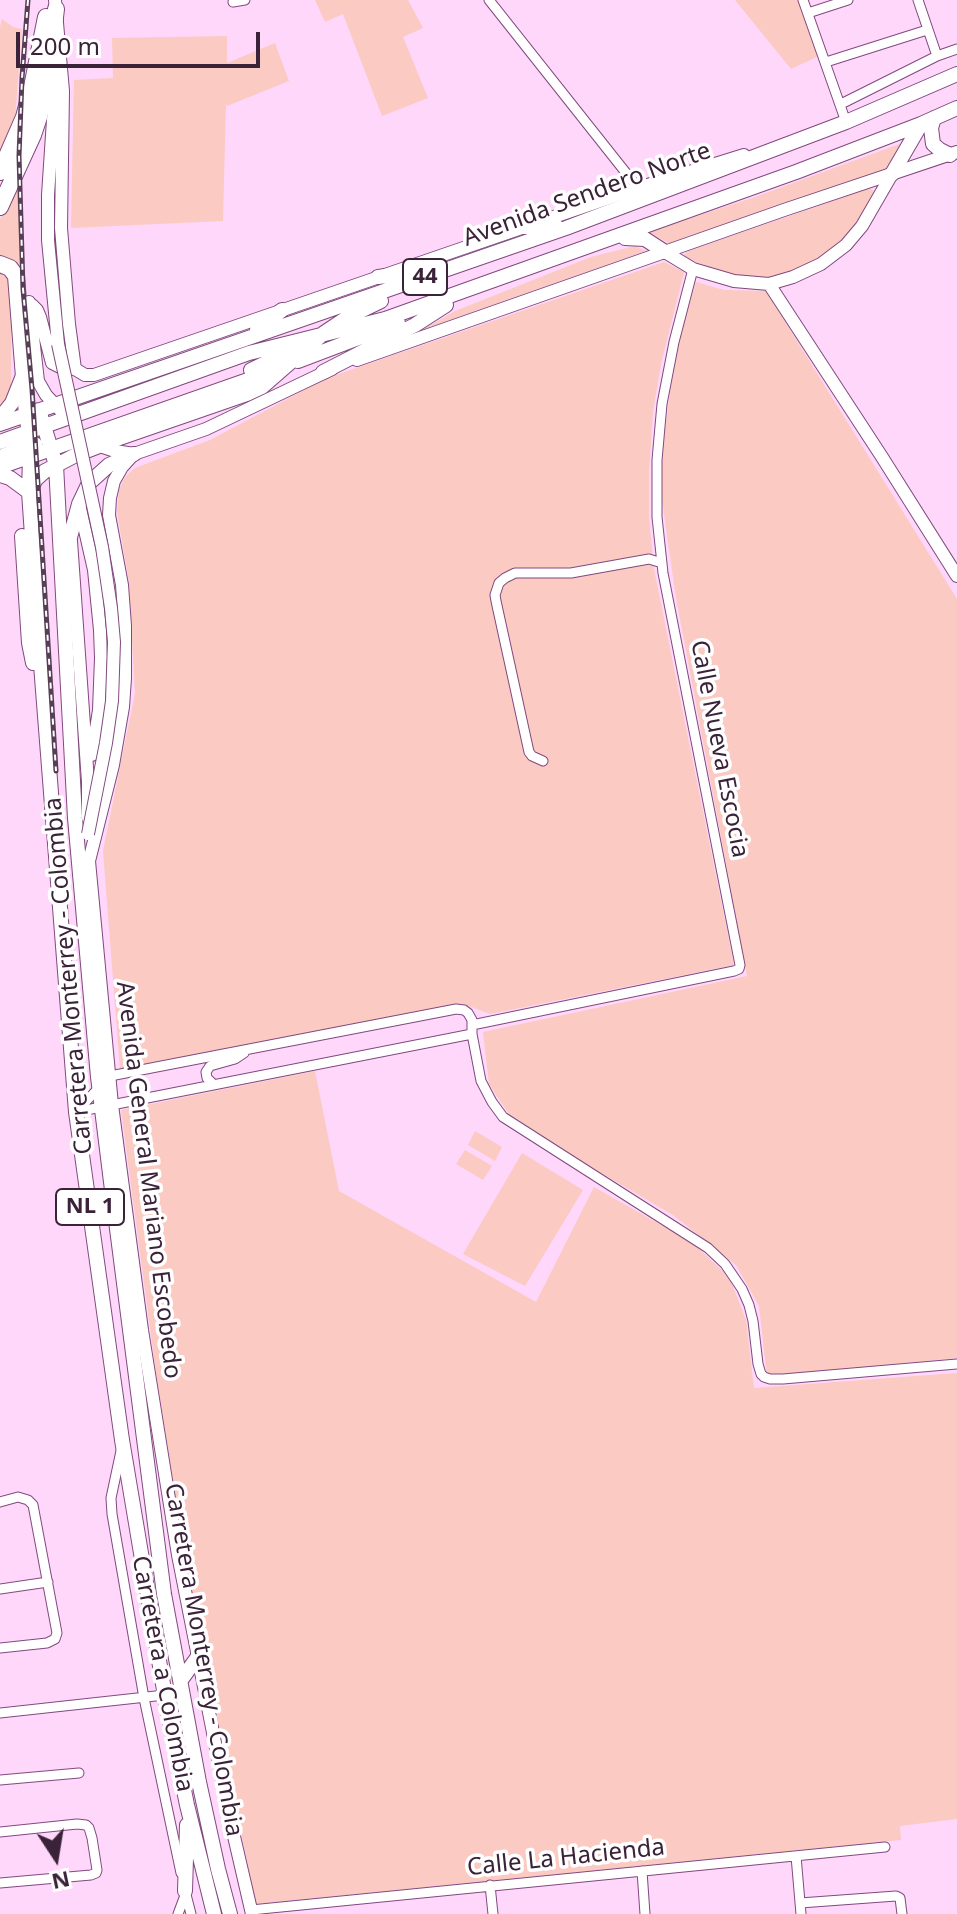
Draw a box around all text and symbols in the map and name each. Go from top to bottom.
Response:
scale bar [20,16,264,66]
text: 200 m [30,29,100,62]
street label: Avenida Sendero Norte [459,137,715,253]
road number: 44 [403,259,447,295]
street label: Calle Nueva Escocia [684,638,754,860]
street label: Carretera Monterrey - Colombia [39,796,99,1156]
street label: Avenida General Mariano Escobedo [109,980,187,1380]
road number: NL 1 [56,1189,124,1225]
street label: Carretera Monterrey - Colombia [158,1481,248,1839]
street label: Carretera a Colombia [125,1554,199,1794]
north arrow [16,1818,96,1898]
street label: Calle La Hacienda [466,1833,666,1883]
text: N [49,1865,73,1898]

